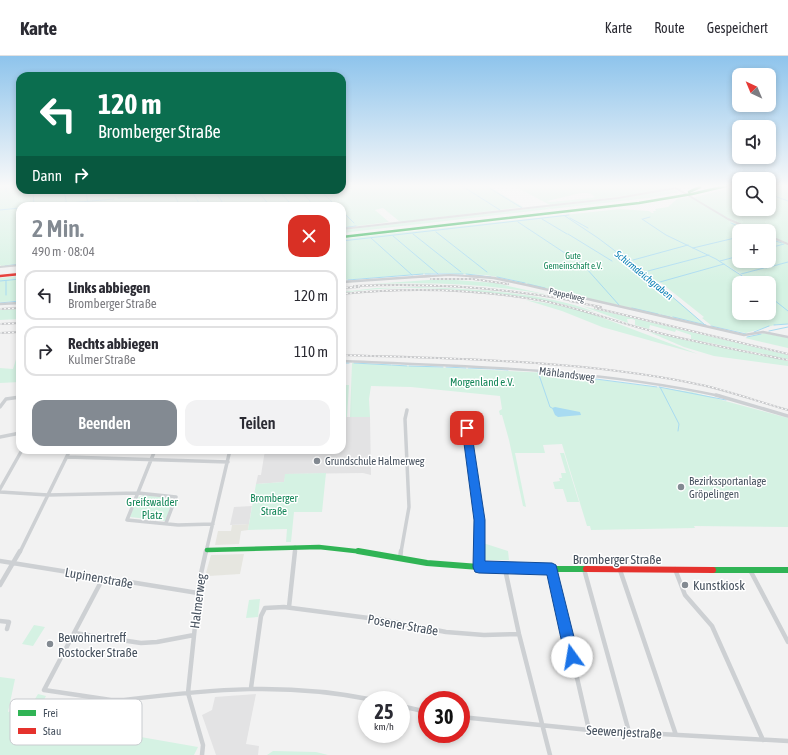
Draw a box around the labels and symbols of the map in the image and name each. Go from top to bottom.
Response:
north arrow [732,68,776,112]
water label: Schirmdeichgraben [612,248,675,302]
park label: Gute Gemeinschaft e.V. [544,251,603,271]
street label: Pappelweg [548,286,586,304]
street label: Mählandsweg [538,365,596,383]
park label: Morgenland e.V. [450,376,514,388]
pin [450,411,484,445]
place label: Grundschule Halmerweg [325,455,425,467]
marker: Grundschule Halmerweg [312,456,322,466]
place label: Bezirkssportanlage Gröpelingen [689,475,766,500]
marker: Bezirkssportanlage Gröpelingen [676,482,686,492]
park label: Bromberger Straße [250,492,298,517]
park label: Greifswalder Platz [126,496,178,521]
street label: Bromberger Straße [573,552,661,567]
street label: Lupinenstraße [64,565,134,591]
street label: Halmerweg [187,572,209,629]
place label: Kunstkiosk [693,578,745,593]
marker: Kunstkiosk [680,580,690,590]
street label: Posener Straße [366,611,440,639]
place label: Bewohnertreff Rostocker Straße [58,630,138,660]
position arrow [551,636,593,678]
marker: Bewohnertreff Rostocker Straße [45,639,55,649]
speed limit sign: 30 [418,691,470,743]
legend [10,699,142,745]
text: Frei [43,707,58,719]
street label: Seewenjestraße [586,723,662,741]
text: Stau [43,725,61,737]

